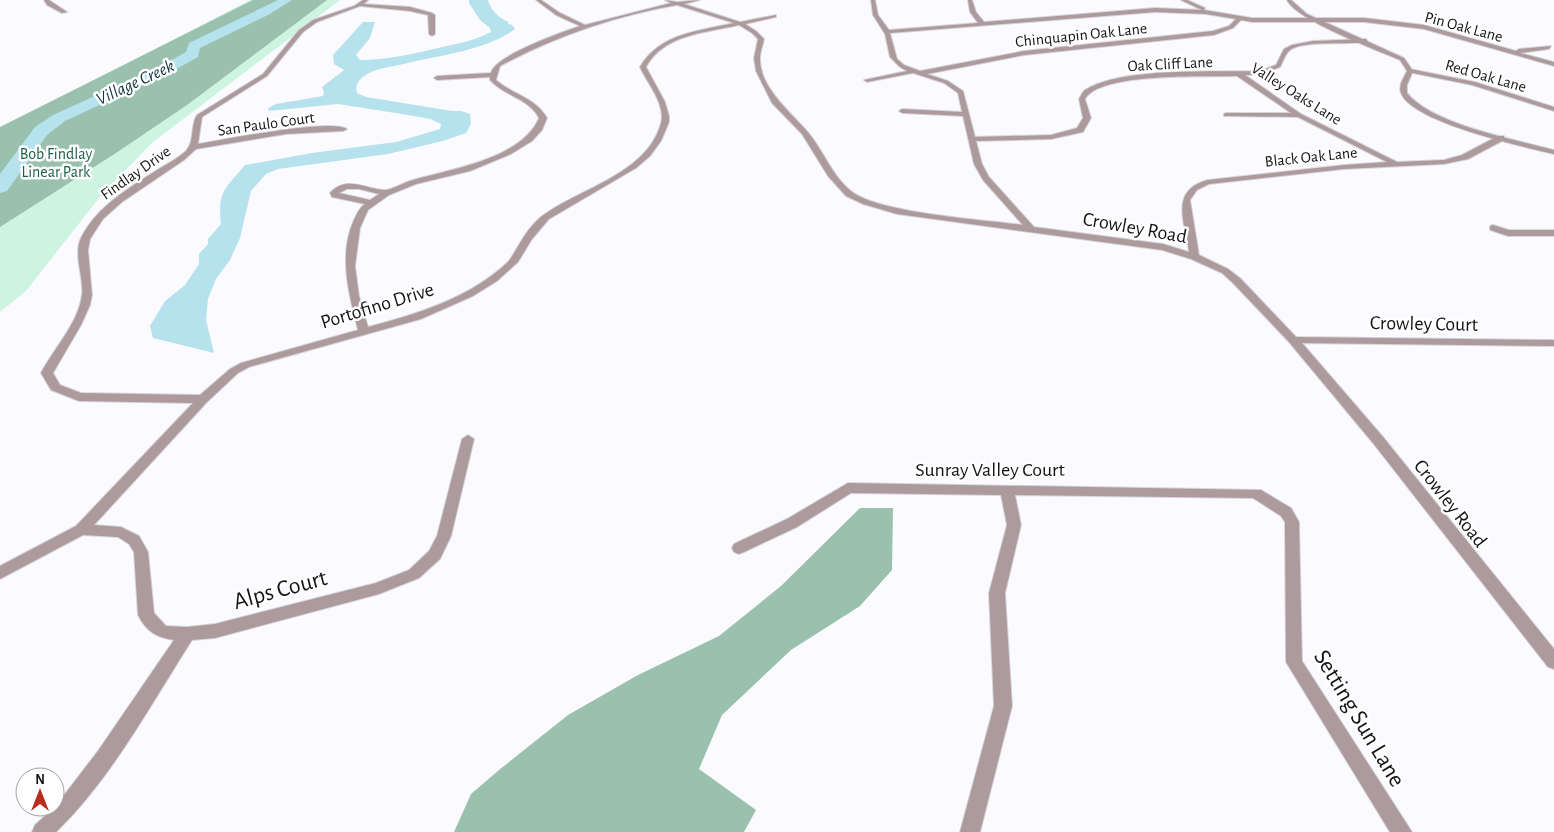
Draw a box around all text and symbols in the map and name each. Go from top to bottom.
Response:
street label: Pin Oak Lane [1423,9,1505,45]
street label: Chinquapin Oak Lane [1014,20,1148,50]
street label: Oak Cliff Lane [1127,54,1213,74]
water label: Village Creek [94,57,177,109]
street label: Red Oak Lane [1443,57,1528,95]
street label: Valley Oaks Lane [1248,60,1344,129]
street label: San Paulo Court [217,109,315,139]
street label: Findlay Drive [98,143,174,203]
street label: Black Oak Lane [1264,144,1358,170]
park label: Bob Findlay Linear Park [20,146,92,180]
street label: Crowley Road [1081,209,1188,247]
street label: Portofino Drive [318,279,436,333]
street label: Crowley Court [1370,313,1479,335]
street label: Crowley Road [1410,456,1490,551]
street label: Sunray Valley Court [915,460,1065,480]
street label: Alps Court [231,566,330,614]
street label: Setting Sun Lane [1309,646,1409,791]
north arrow [15,767,65,817]
text: N [35,773,45,787]

